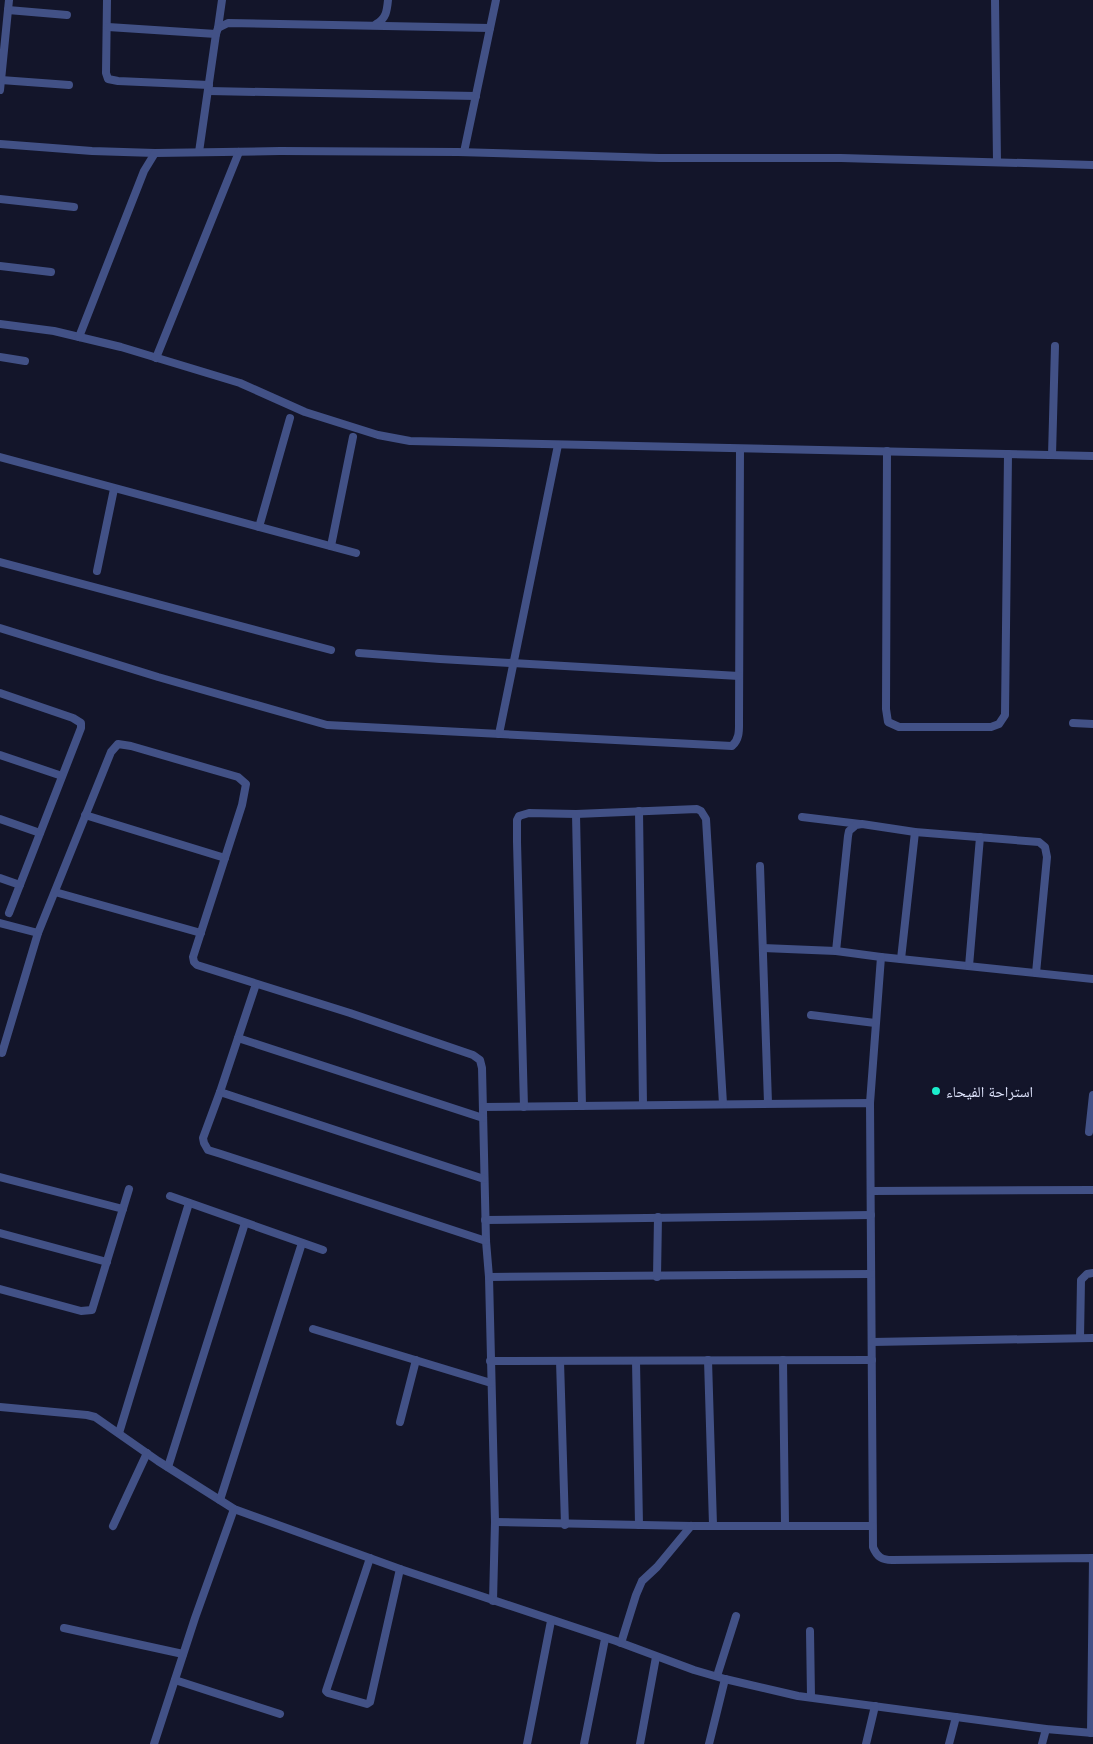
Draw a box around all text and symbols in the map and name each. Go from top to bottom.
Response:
place label: استراحة الفيحاء [946,1082,1033,1101]
marker: استراحة الفيحاء [930,1085,942,1097]

